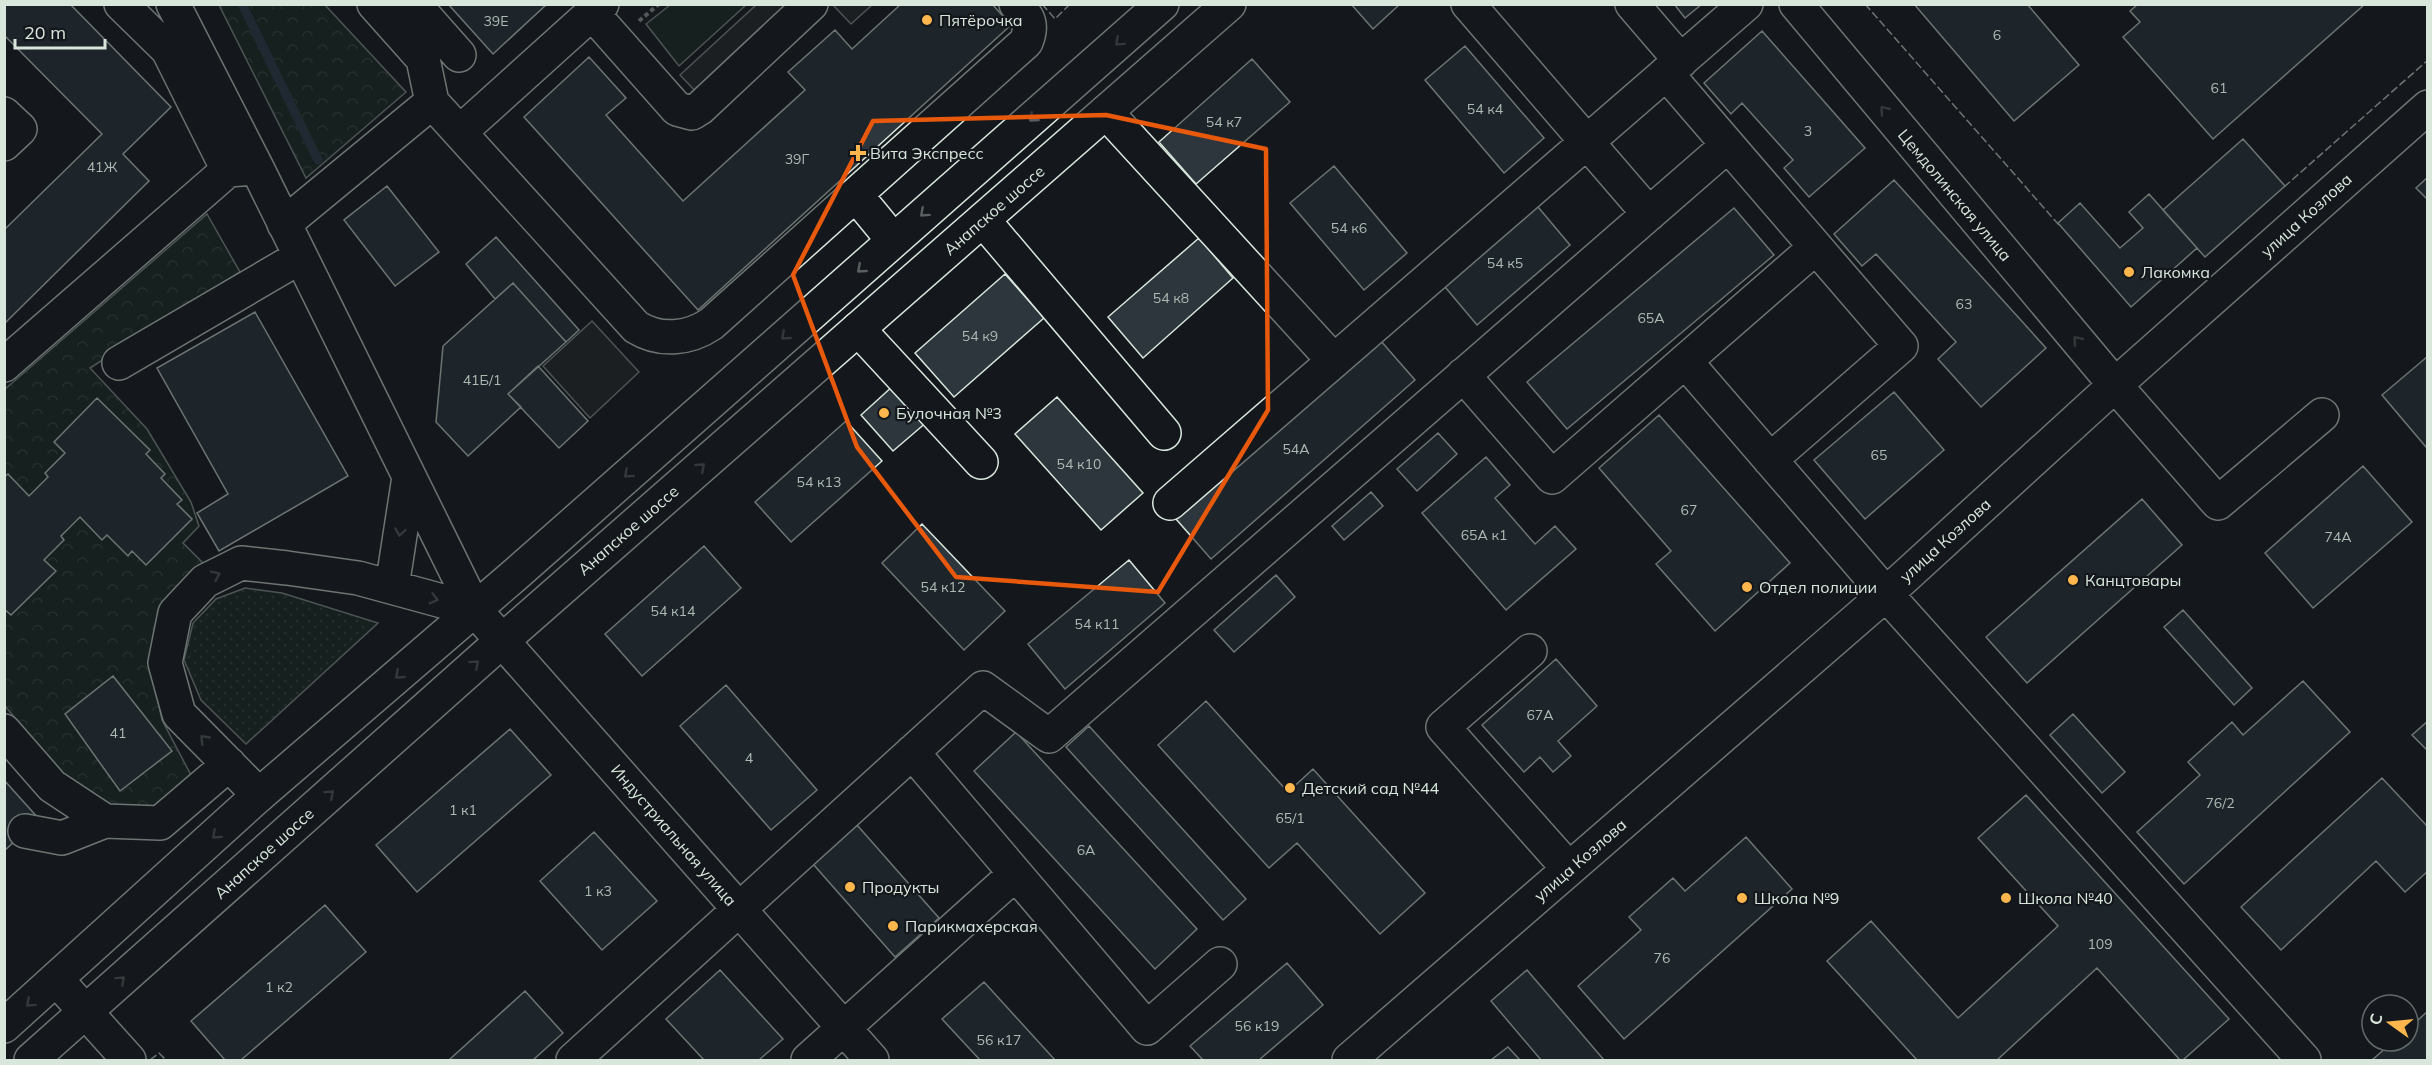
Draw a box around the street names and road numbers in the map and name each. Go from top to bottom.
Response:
street label: Цемдолинская улица [1894,125,2016,265]
street label: Анапское шоссе [940,161,1049,259]
street label: улица Козлова [2256,169,2356,261]
street label: Анапское шоссе [574,481,683,579]
street label: улица Козлова [1895,494,1995,586]
street label: Индустриальная улица [607,760,741,910]
street label: Анапское шоссе [210,803,318,903]
street label: улица Козлова [1530,814,1630,906]

